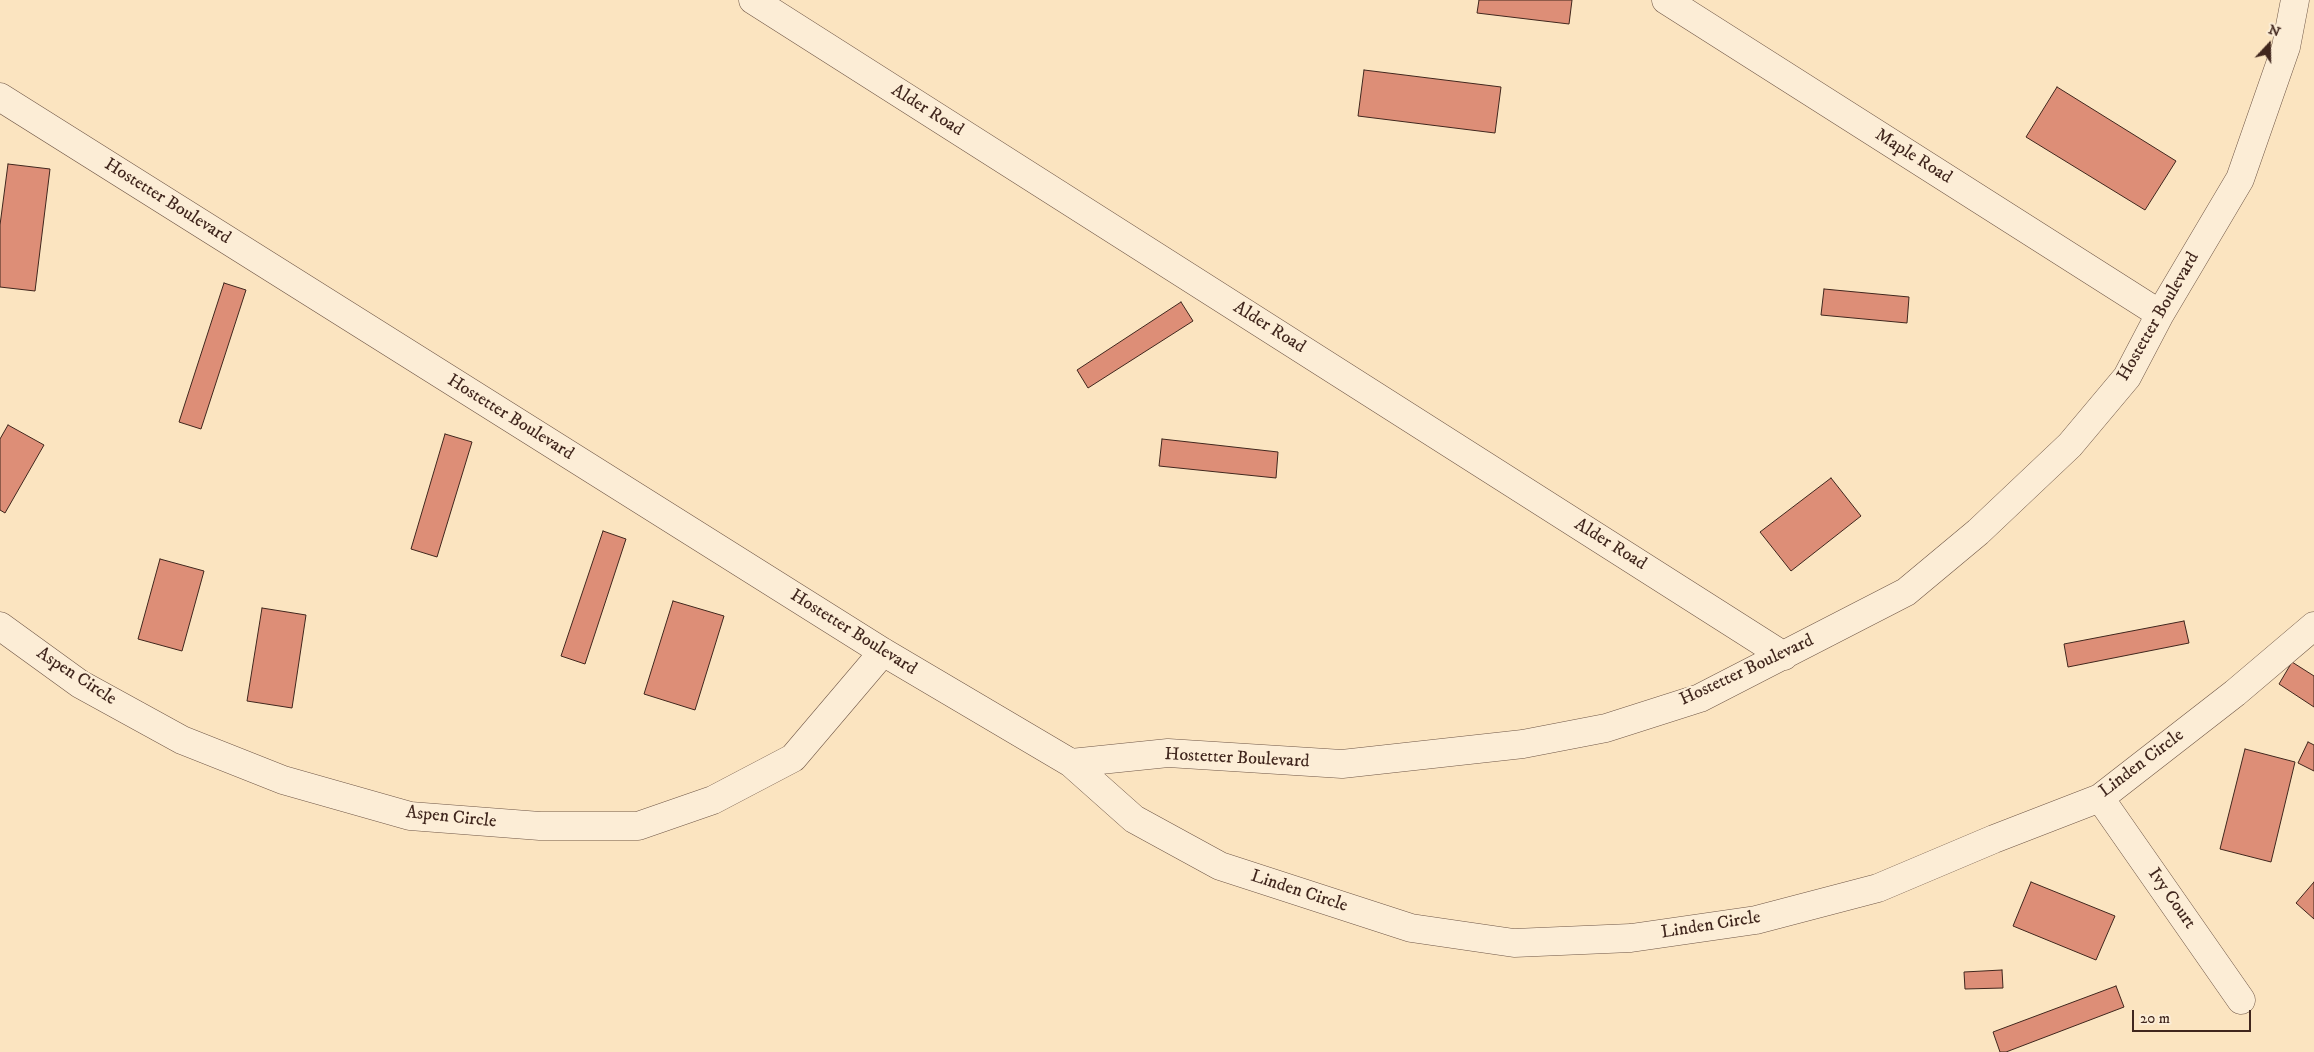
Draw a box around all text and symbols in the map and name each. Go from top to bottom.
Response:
north arrow [2244,20,2294,70]
text: N [2266,21,2283,41]
street label: Alder Road [887,80,967,142]
street label: Maple Road [1870,125,1956,189]
street label: Hostetter Boulevard [100,154,234,250]
street label: Hostetter Boulevard [2113,249,2205,385]
street label: Alder Road [1229,297,1309,359]
street label: Hostetter Boulevard [443,370,577,466]
street label: Alder Road [1570,514,1650,576]
street label: Hostetter Boulevard [786,585,920,681]
street label: Hostetter Boulevard [1677,631,1817,711]
street label: Aspen Circle [32,643,120,711]
street label: Linden Circle [2095,725,2189,803]
street label: Hostetter Boulevard [1164,744,1310,774]
street label: Aspen Circle [405,803,497,833]
street label: Ivy Court [2142,864,2200,934]
street label: Linden Circle [1248,866,1350,918]
street label: Linden Circle [1660,907,1762,945]
scale bar [2134,1000,2253,1032]
text: 20 m [2140,1009,2170,1028]

